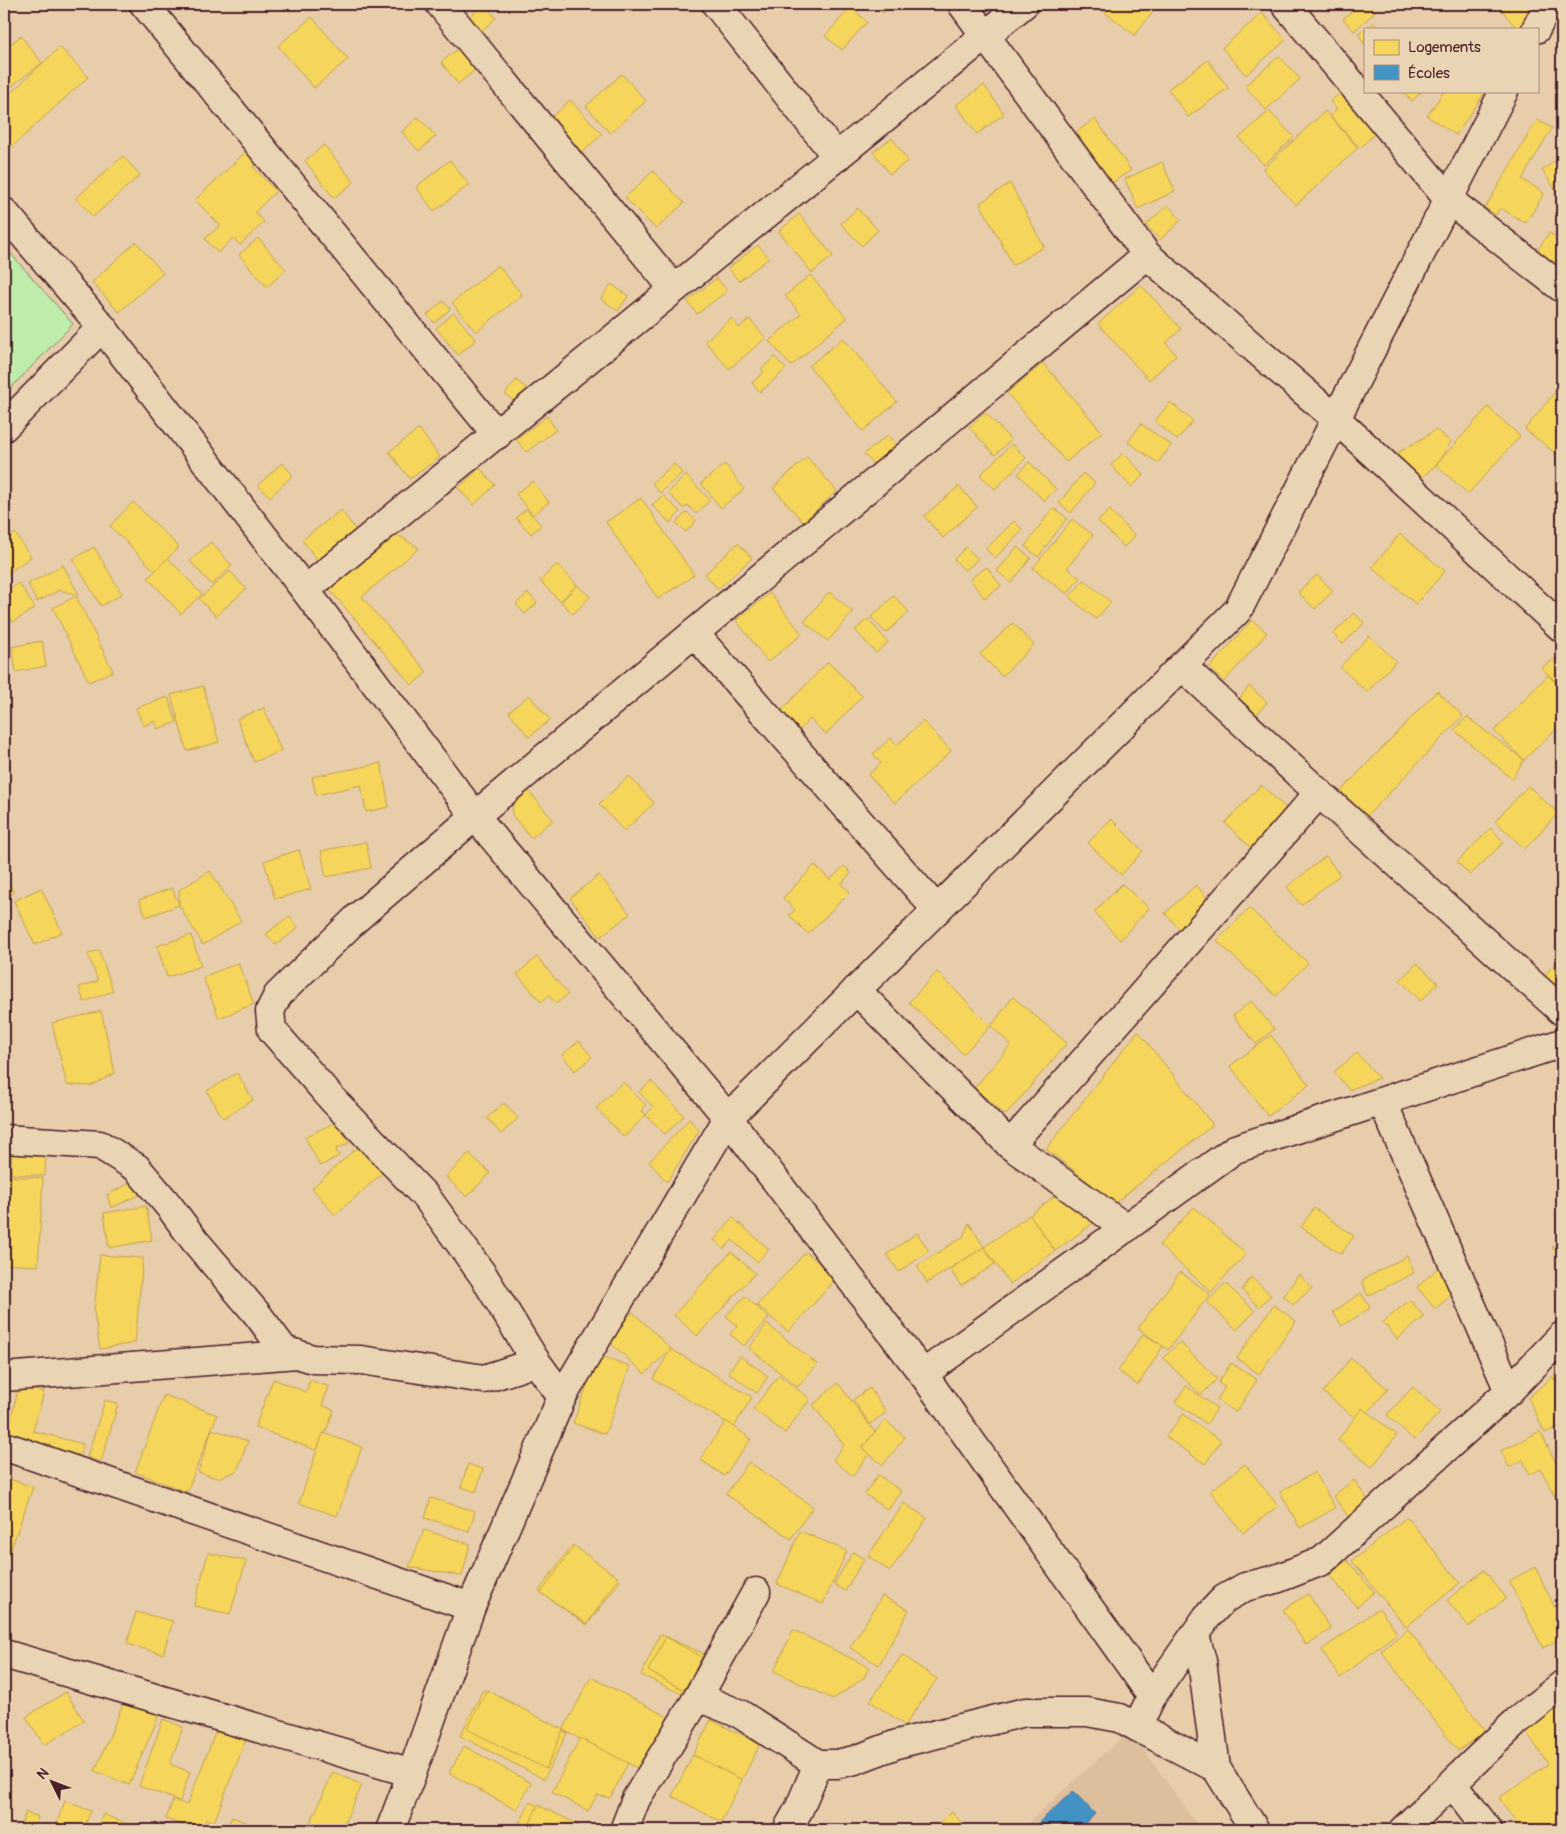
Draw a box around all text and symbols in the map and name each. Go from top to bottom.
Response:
legend [1364,28,1538,92]
text: Logements [1408,38,1481,57]
text: Écoles [1408,64,1450,83]
north arrow [28,1756,78,1806]
text: N [33,1764,52,1783]

